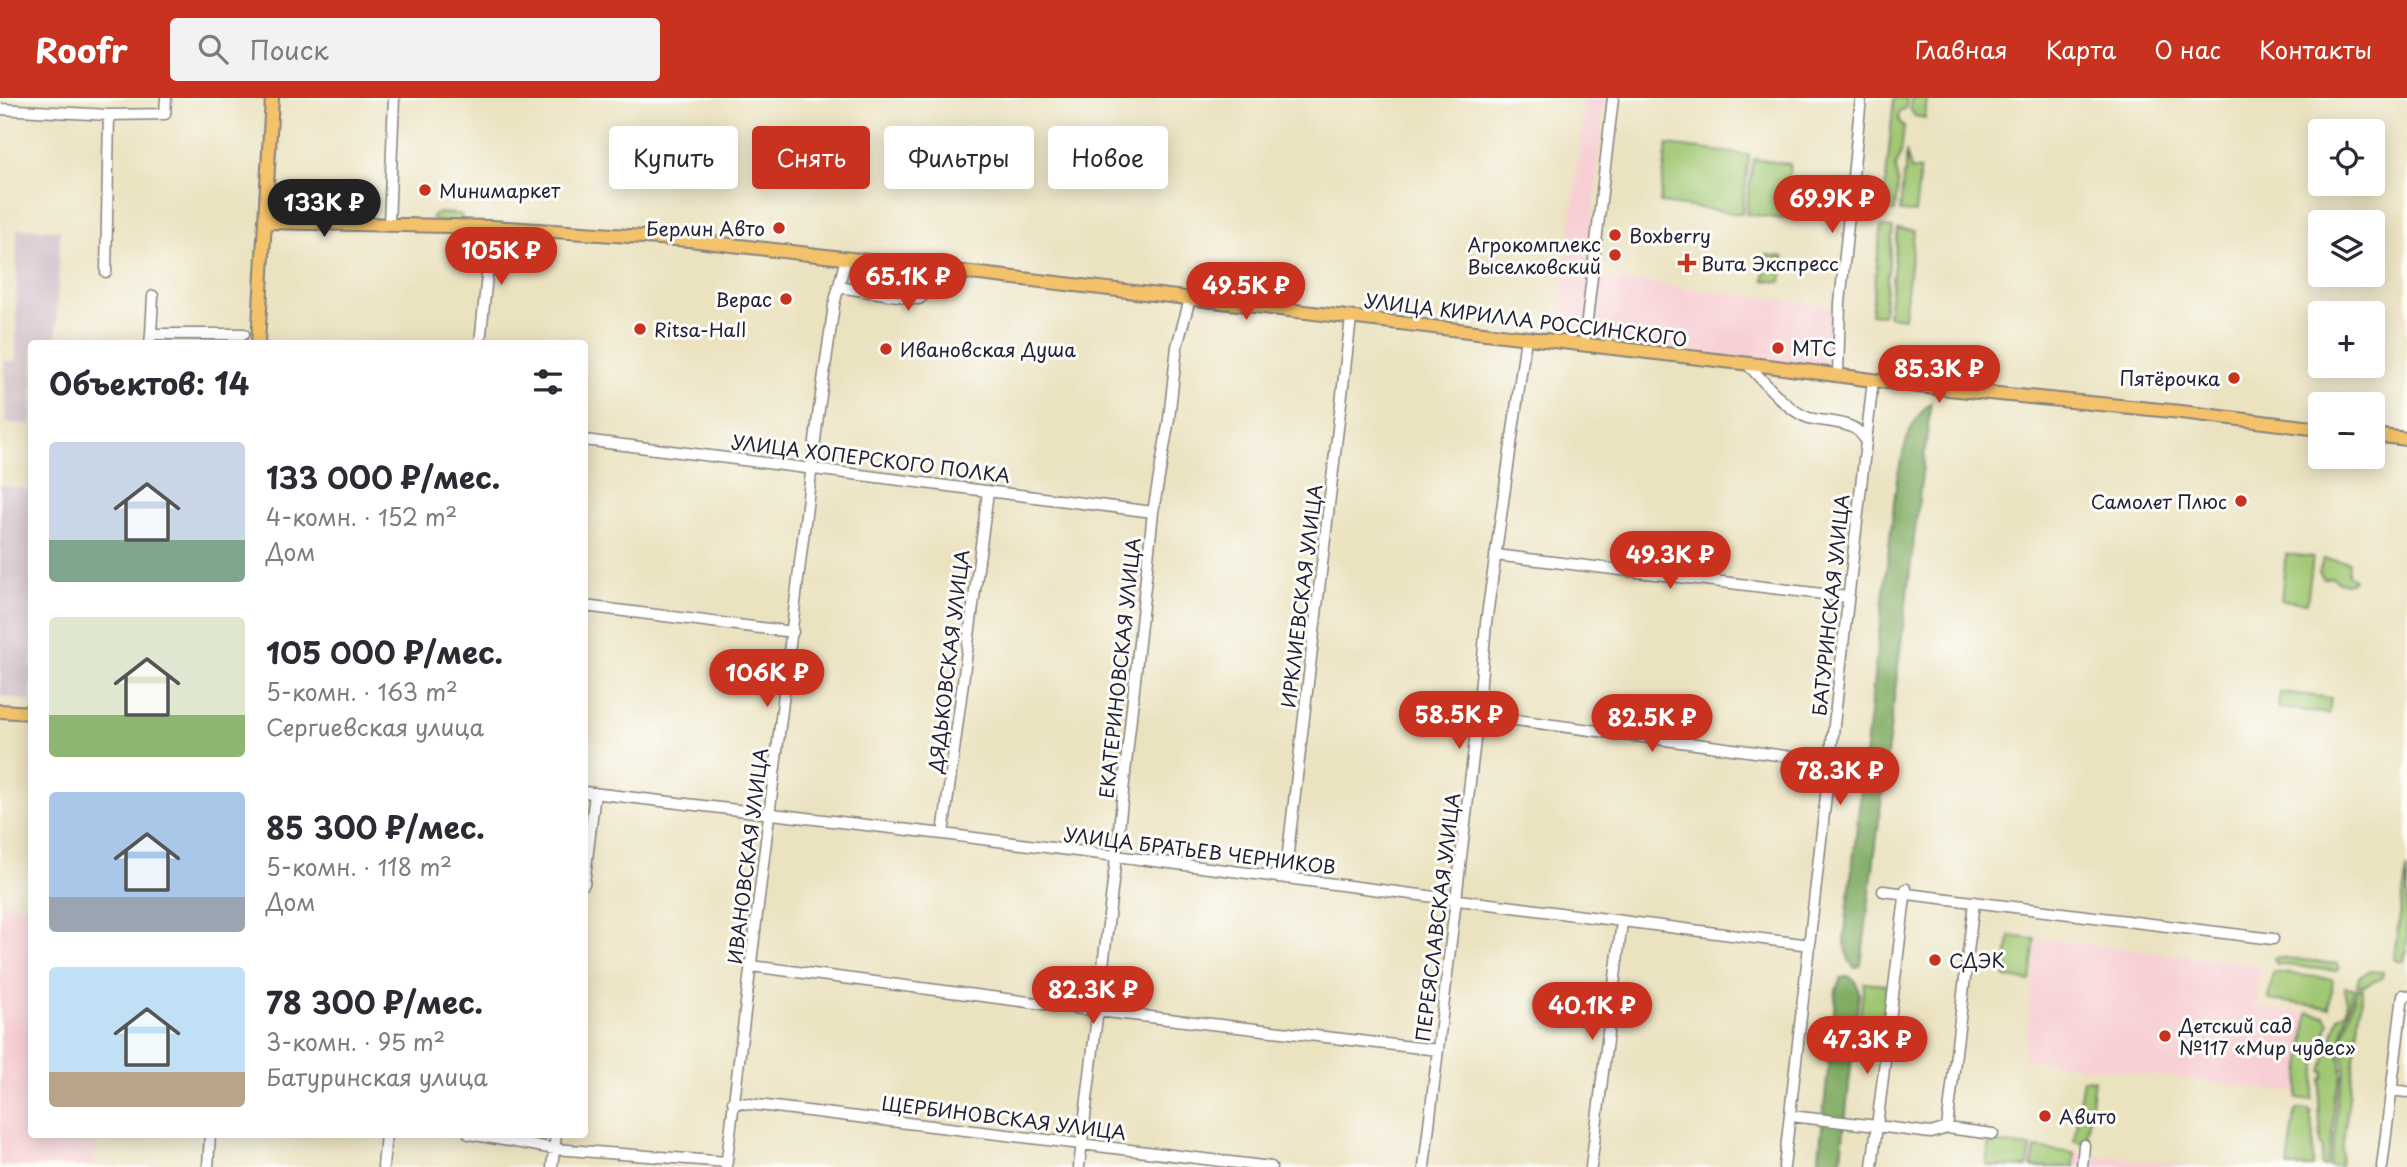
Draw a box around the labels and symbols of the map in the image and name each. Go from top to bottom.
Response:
place label: Минимаркет [439,176,561,204]
pin: 69.9K ₽ [1767,176,1897,235]
pin: 133K ₽ [267,180,381,239]
marker: Минимаркет [417,182,433,198]
place label: Берлин Авто [646,214,765,242]
marker: Берлин Авто [771,220,787,236]
place label: Boxberry [1629,221,1711,249]
marker: Boxberry [1607,227,1623,243]
pin: 105K ₽ [444,228,558,287]
place label: Агрокомплекс Выселковский [1467,230,1601,280]
marker: Агрокомплекс Выселковский [1607,247,1623,263]
place label: Вита Экспресс [1701,249,1839,277]
pin: 65.1K ₽ [843,254,973,313]
marker: Вита Экспресс [1679,255,1695,271]
pin: 49.5K ₽ [1181,262,1311,322]
place label: Верас [716,285,772,313]
street label: УЛИЦА КИРИЛЛА РОССИНСКОГО [1363,285,1689,353]
marker: Верас [778,291,794,307]
place label: Ritsa-Hall [654,315,746,343]
marker: Ritsa-Hall [632,321,648,337]
place label: МТС [1792,334,1837,362]
place label: Ивановская Душа [900,335,1076,363]
marker: МТС [1770,340,1786,356]
marker: Ивановская Душа [878,341,894,357]
pin: 85.3K ₽ [1874,345,2004,405]
place label: Пятёрочка [2119,364,2220,392]
marker: Пятёрочка [2226,370,2242,386]
street label: УЛИЦА ХОПЕРСКОГО ПОЛКА [730,427,1012,489]
street label: ИРКЛИЕВСКАЯ УЛИЦА [1273,483,1329,709]
place label: Самолет Плюс [2091,487,2227,515]
street label: БАТУРИНСКАЯ УЛИЦА [1804,493,1856,717]
marker: Самолет Плюс [2233,493,2249,509]
pin: 49.3K ₽ [1605,532,1735,591]
street label: ЕКАТЕРИНОВСКАЯ УЛИЦА [1091,536,1147,800]
street label: ДЯДЬКОВСКАЯ УЛИЦА [920,548,976,775]
pin: 106K ₽ [710,650,824,709]
pin: 58.5K ₽ [1394,692,1524,751]
pin: 82.5K ₽ [1587,694,1717,754]
street label: ИВАНОВСКАЯ УЛИЦА [720,746,774,966]
pin: 78.3K ₽ [1775,748,1905,807]
street label: ПЕРЕЯСЛАВСКАЯ УЛИЦА [1408,791,1466,1043]
street label: УЛИЦА БРАТЬЕВ ЧЕРНИКОВ [1063,819,1337,881]
place label: СДЭК [1949,946,2005,974]
marker: СДЭК [1927,952,1943,968]
pin: 82.3K ₽ [1028,967,1158,1026]
pin: 40.1K ₽ [1527,982,1657,1042]
place label: Детский сад №117 «Мир чудес» [2178,1011,2356,1061]
pin: 47.3K ₽ [1802,1016,1932,1076]
marker: Детский сад №117 «Мир чудес» [2157,1028,2173,1044]
street label: ЩЕРБИНОВСКАЯ УЛИЦА [880,1088,1128,1146]
place label: Авито [2059,1102,2116,1130]
marker: Авито [2037,1108,2053,1124]

